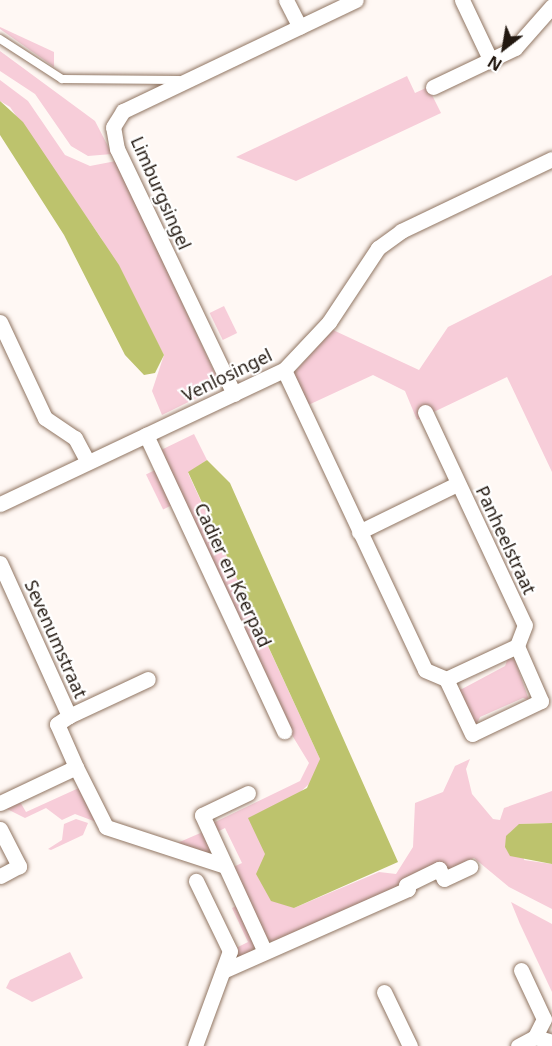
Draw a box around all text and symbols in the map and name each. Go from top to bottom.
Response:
north arrow [474,18,534,78]
text: N [483,51,506,76]
street label: Limburgsingel [126,133,196,253]
street label: Venlosingel [178,344,276,406]
street label: Panheelstraat [471,482,541,598]
street label: Cadier en Keerpad [190,500,276,650]
street label: Sevenumstraat [20,577,92,701]

